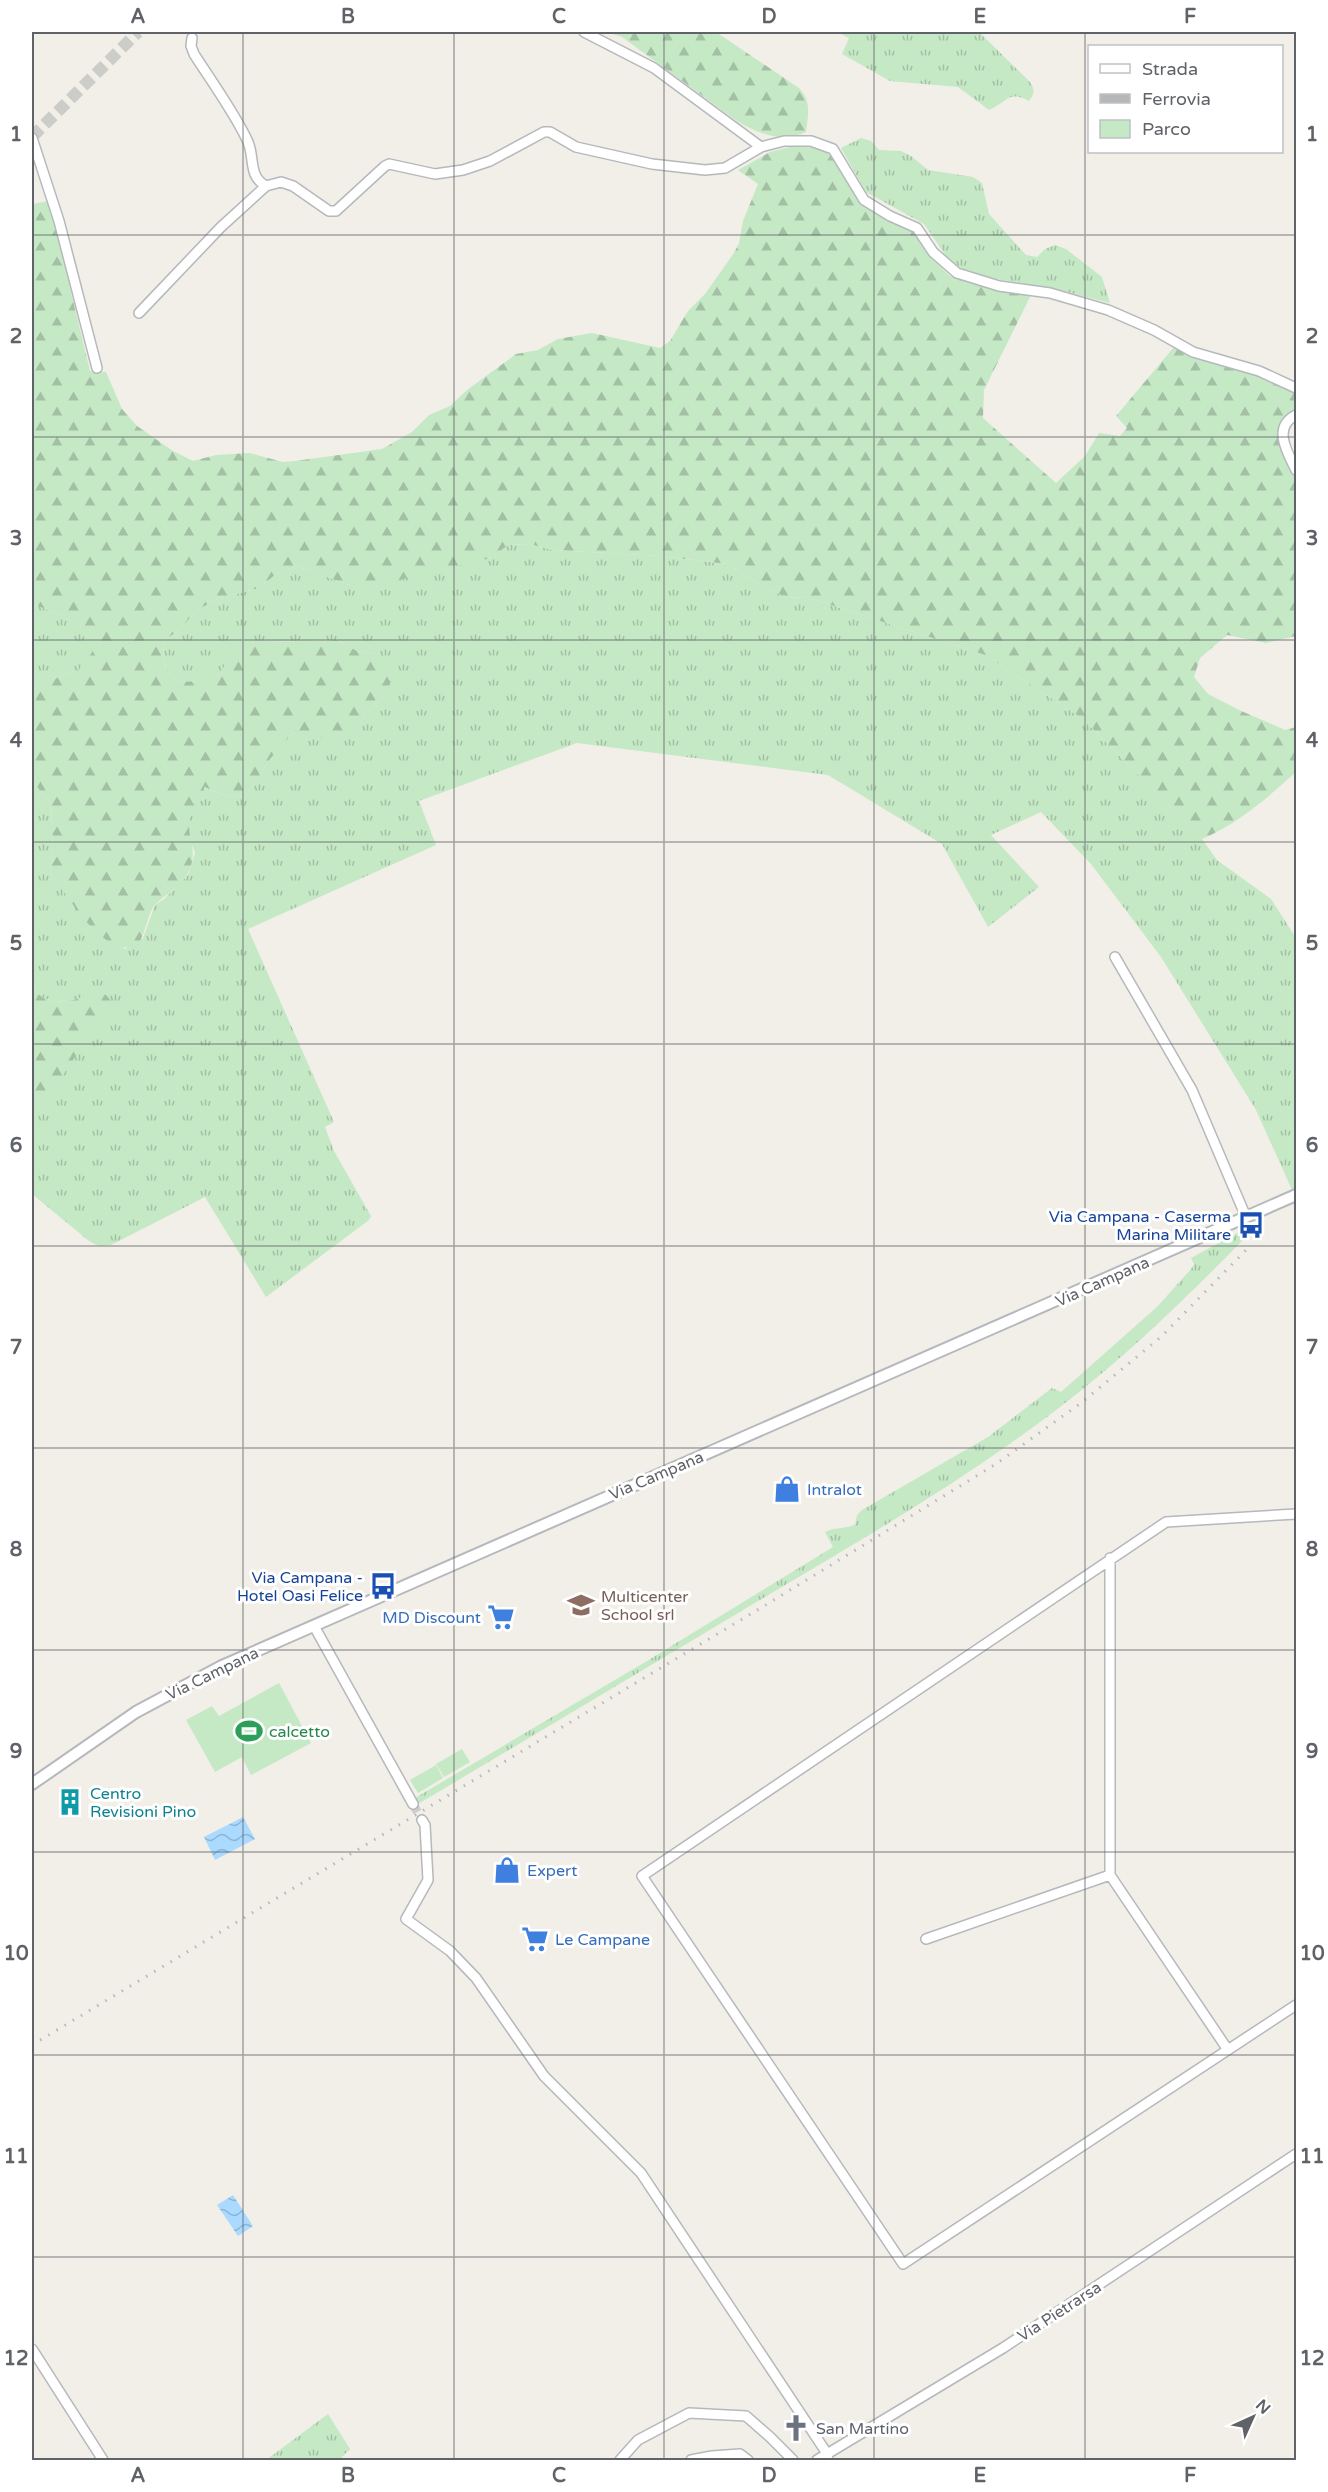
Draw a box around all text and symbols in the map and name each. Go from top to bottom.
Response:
text: A [131,5,146,29]
text: B [341,5,355,29]
text: C [552,5,566,29]
text: D [761,5,777,29]
text: E [974,5,987,29]
text: F [1184,5,1196,29]
legend [1088,45,1283,153]
text: Strada [1142,58,1198,80]
text: Ferrovia [1142,88,1211,110]
text: Parco [1142,118,1191,140]
text: 1 [10,123,22,147]
text: 1 [1306,123,1318,147]
text: 2 [10,325,22,349]
text: 2 [1306,325,1318,349]
text: 3 [10,527,22,551]
text: 3 [1306,527,1318,551]
text: 4 [10,729,23,753]
text: 4 [1306,729,1319,753]
text: 5 [10,932,22,956]
text: 5 [1306,932,1318,956]
text: 6 [10,1134,22,1158]
text: 6 [1306,1134,1318,1158]
place label: Via Campana - Caserma Marina Militare [1049,1207,1231,1245]
bus stop icon: Via Campana - Caserma Marina Militare [1236,1210,1266,1240]
street label: Via Campana [1052,1252,1152,1312]
text: 7 [10,1336,22,1360]
text: 7 [1306,1336,1318,1360]
street label: Via Campana [606,1447,707,1505]
shop icon: Intralot [772,1474,802,1504]
place label: Intralot [807,1480,862,1500]
text: 8 [10,1538,22,1562]
text: 8 [1306,1538,1318,1562]
place label: Via Campana - Hotel Oasi Felice [237,1568,363,1606]
bus stop icon: Via Campana - Hotel Oasi Felice [368,1571,398,1601]
place label: Multicenter School srl [601,1587,689,1625]
school or university icon: Multicenter School srl [566,1590,596,1620]
supermarket icon: MD Discount [486,1602,516,1632]
place label: MD Discount [382,1608,481,1628]
street label: Via Campana [163,1643,262,1705]
sports icon: calcetto [234,1716,264,1746]
place label: calcetto [269,1722,330,1742]
text: 9 [10,1740,22,1764]
text: 9 [1306,1740,1318,1764]
place label: Centro Revisioni Pino [90,1784,196,1822]
building icon: Centro Revisioni Pino [55,1787,85,1817]
shop icon: Expert [492,1855,522,1885]
place label: Expert [527,1861,577,1881]
supermarket icon: Le Campane [520,1924,550,1954]
place label: Le Campane [555,1930,650,1950]
text: 10 [3,1942,29,1966]
text: 10 [1299,1942,1325,1966]
text: 11 [3,2145,29,2169]
text: 11 [1299,2145,1325,2169]
street label: Via Pietrarsa [1014,2277,1105,2346]
text: 12 [3,2347,29,2371]
text: 12 [1299,2347,1325,2371]
north arrow [1223,2387,1283,2447]
text: N [1251,2395,1275,2419]
church icon: San Martino [781,2413,811,2443]
place label: San Martino [816,2419,909,2439]
text: A [131,2464,146,2488]
text: B [341,2464,355,2488]
text: C [552,2464,566,2488]
text: D [761,2464,777,2488]
text: E [974,2464,987,2488]
text: F [1184,2464,1196,2488]

